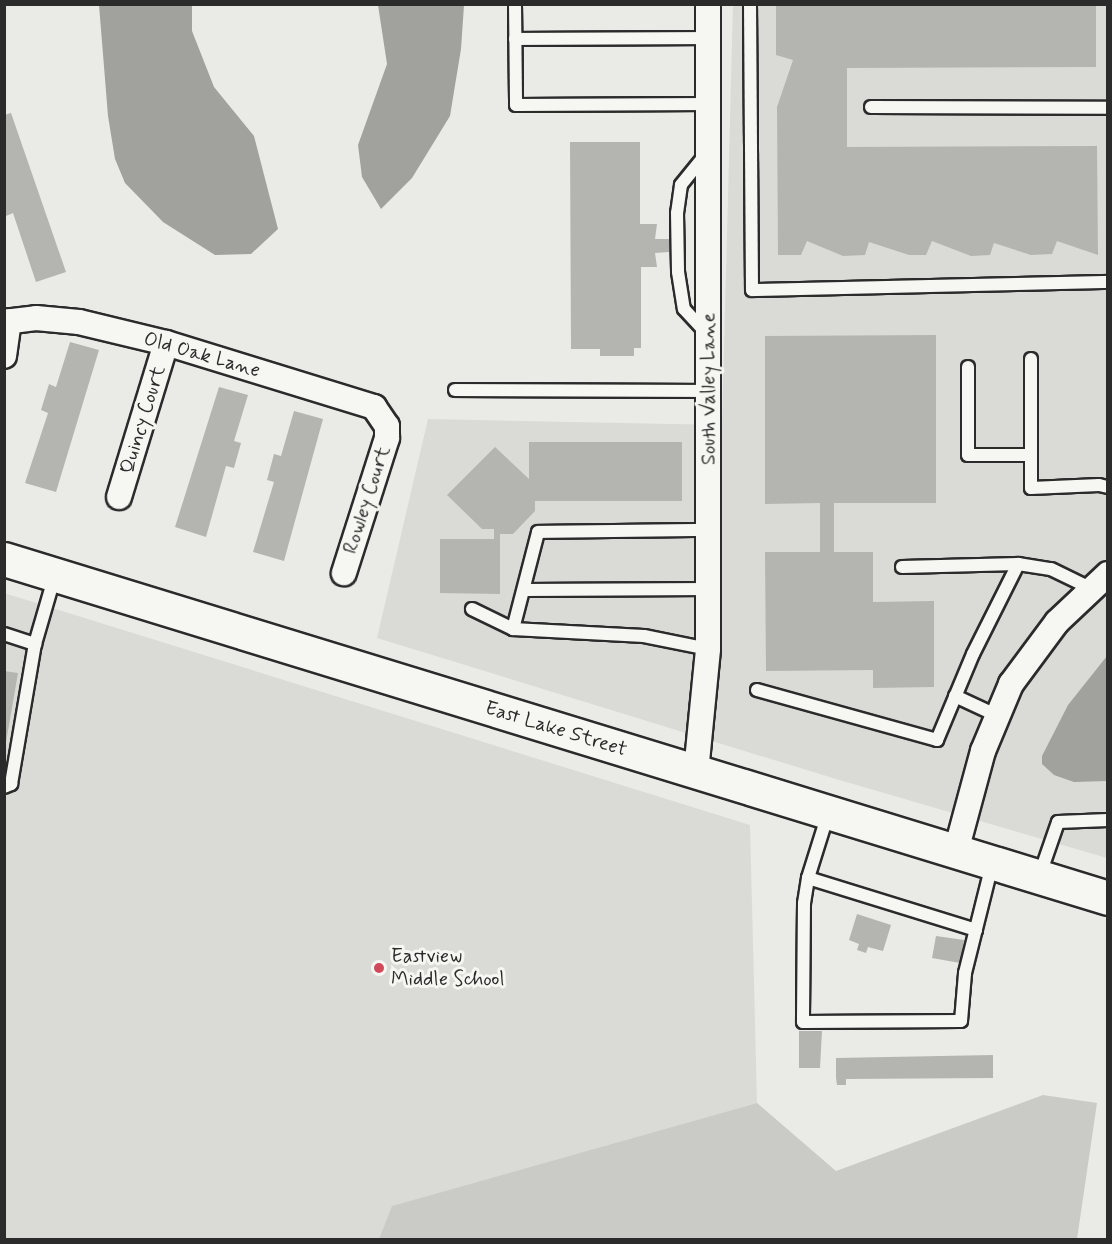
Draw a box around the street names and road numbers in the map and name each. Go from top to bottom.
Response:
street label: South Valley Lane [697,315,721,463]
street label: Old Oak Lane [143,328,261,382]
street label: Quincy Court [115,363,171,477]
street label: Rowley Court [339,444,395,556]
street label: East Lake Street [483,696,629,762]

